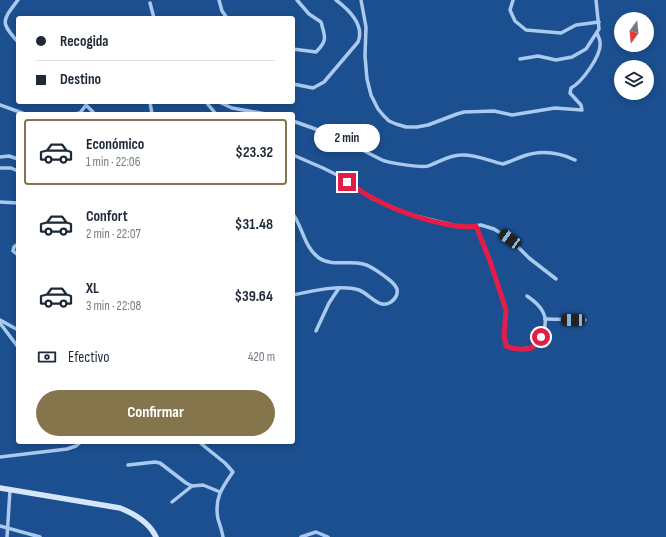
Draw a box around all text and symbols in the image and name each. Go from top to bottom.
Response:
north arrow [614,12,654,52]
map controls [614,12,654,100]
text: Recogida [60,32,108,51]
button: layers [614,60,654,100]
text: Destino [60,70,101,89]
callout: 2 min [314,124,380,152]
text: 2 min [335,130,359,146]
icon: car [38,134,74,170]
text: Económico [86,135,144,154]
text: $23.32 [235,143,273,162]
text: 1 min · 22:06 [86,154,140,170]
route end [338,173,356,191]
icon: car [38,206,74,242]
text: Confort [86,207,128,226]
text: $31.48 [235,215,273,234]
text: 2 min · 22:07 [86,226,141,242]
car [497,227,523,251]
icon: car [38,278,74,314]
text: XL [86,279,99,298]
text: $39.64 [234,287,273,306]
text: 3 min · 22:08 [86,298,141,314]
car [561,314,585,326]
route start [532,328,550,346]
icon: cash [36,346,58,368]
text: Efectivo [68,348,109,367]
text: 420 m [248,349,275,365]
button: Confirmar [36,390,275,436]

